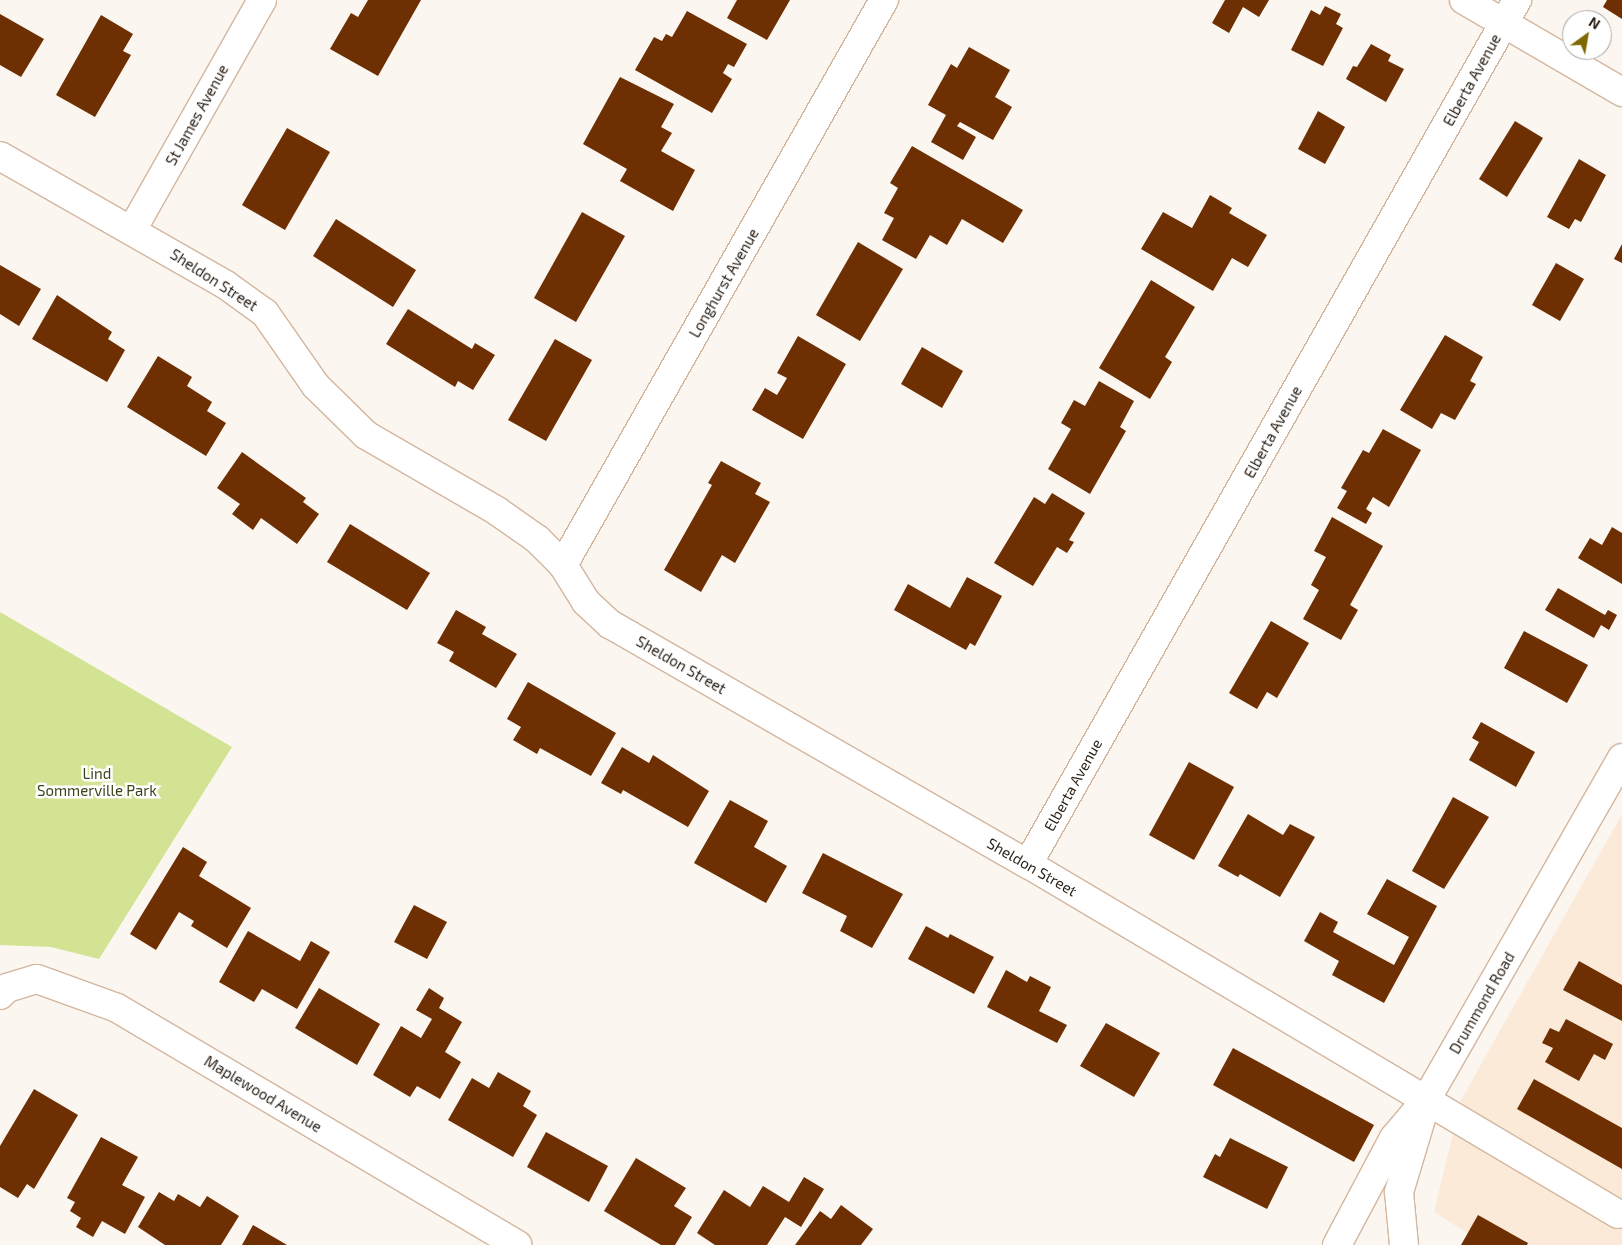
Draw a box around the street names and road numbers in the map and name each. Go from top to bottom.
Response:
street label: Elberta Avenue [1439,31,1505,129]
street label: St James Avenue [162,61,232,169]
street label: Longhurst Avenue [685,225,763,341]
street label: Sheldon Street [167,245,261,315]
street label: Elberta Avenue [1240,383,1306,481]
street label: Sheldon Street [633,632,729,698]
street label: Elberta Avenue [1040,736,1106,834]
street label: Sheldon Street [984,834,1080,900]
street label: Drummond Road [1446,949,1518,1057]
street label: Maplewood Avenue [201,1052,325,1136]

